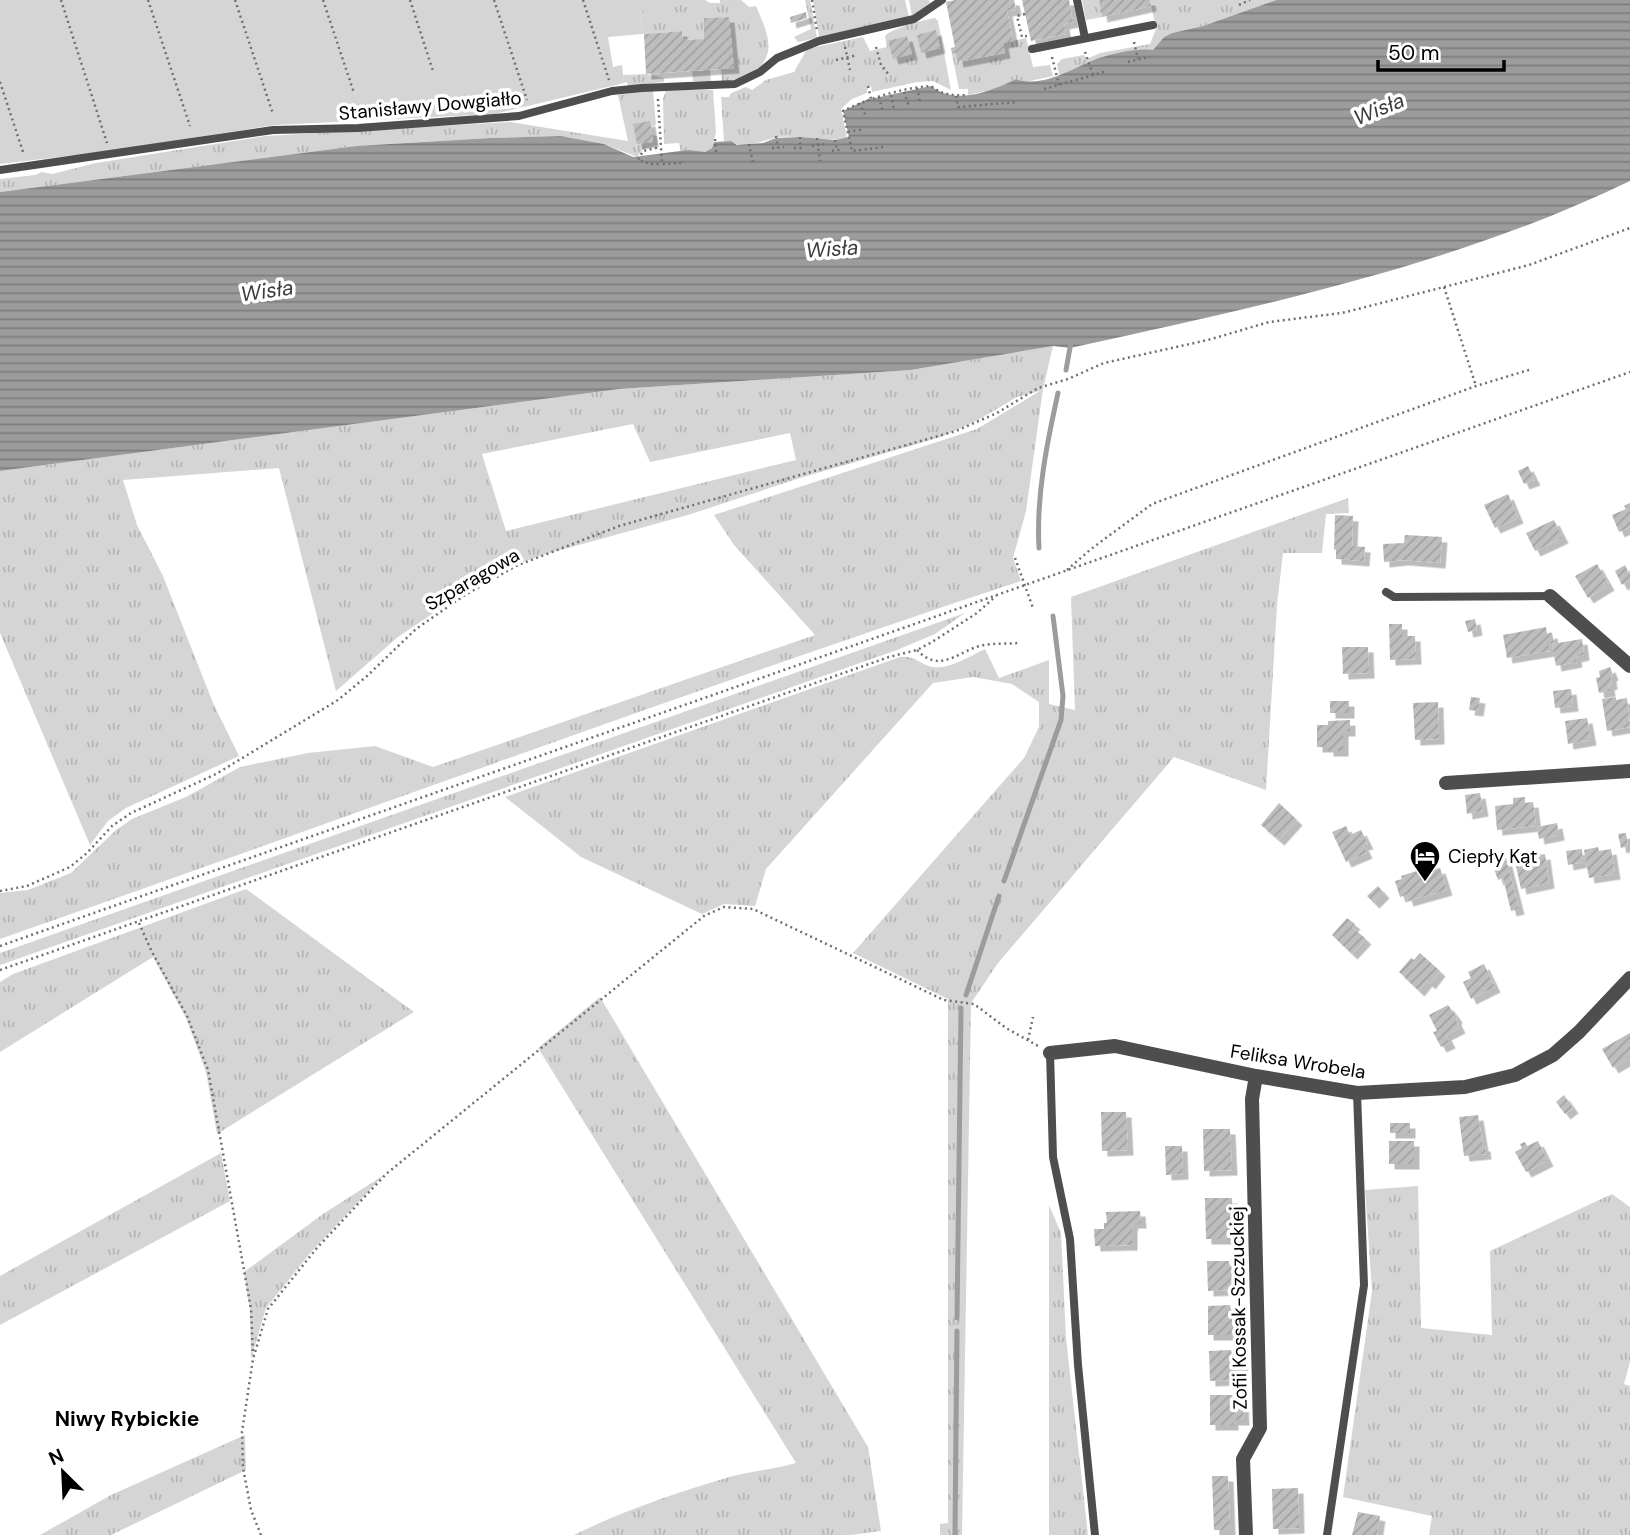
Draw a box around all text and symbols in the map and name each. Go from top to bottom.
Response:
scale bar [1378,28,1504,72]
text: 50 m [1388,39,1439,67]
street label: Stanisławy Dowgiałło [338,85,522,126]
water label: Wisła [1349,86,1409,132]
water label: Wisła [805,233,859,265]
water label: Wisła [239,273,295,309]
street label: Szparagowa [421,542,524,616]
hotel icon: Ciepły Kąt [1408,839,1442,883]
place label: Ciepły Kąt [1448,844,1537,869]
street label: Feliksa Wrobela [1229,1038,1367,1085]
street label: Zofii Kossak-Szczuckiej [1224,1206,1253,1410]
district label: Niwy Rybickie [55,1405,199,1433]
north arrow [28,1437,98,1507]
text: N [45,1443,68,1471]

